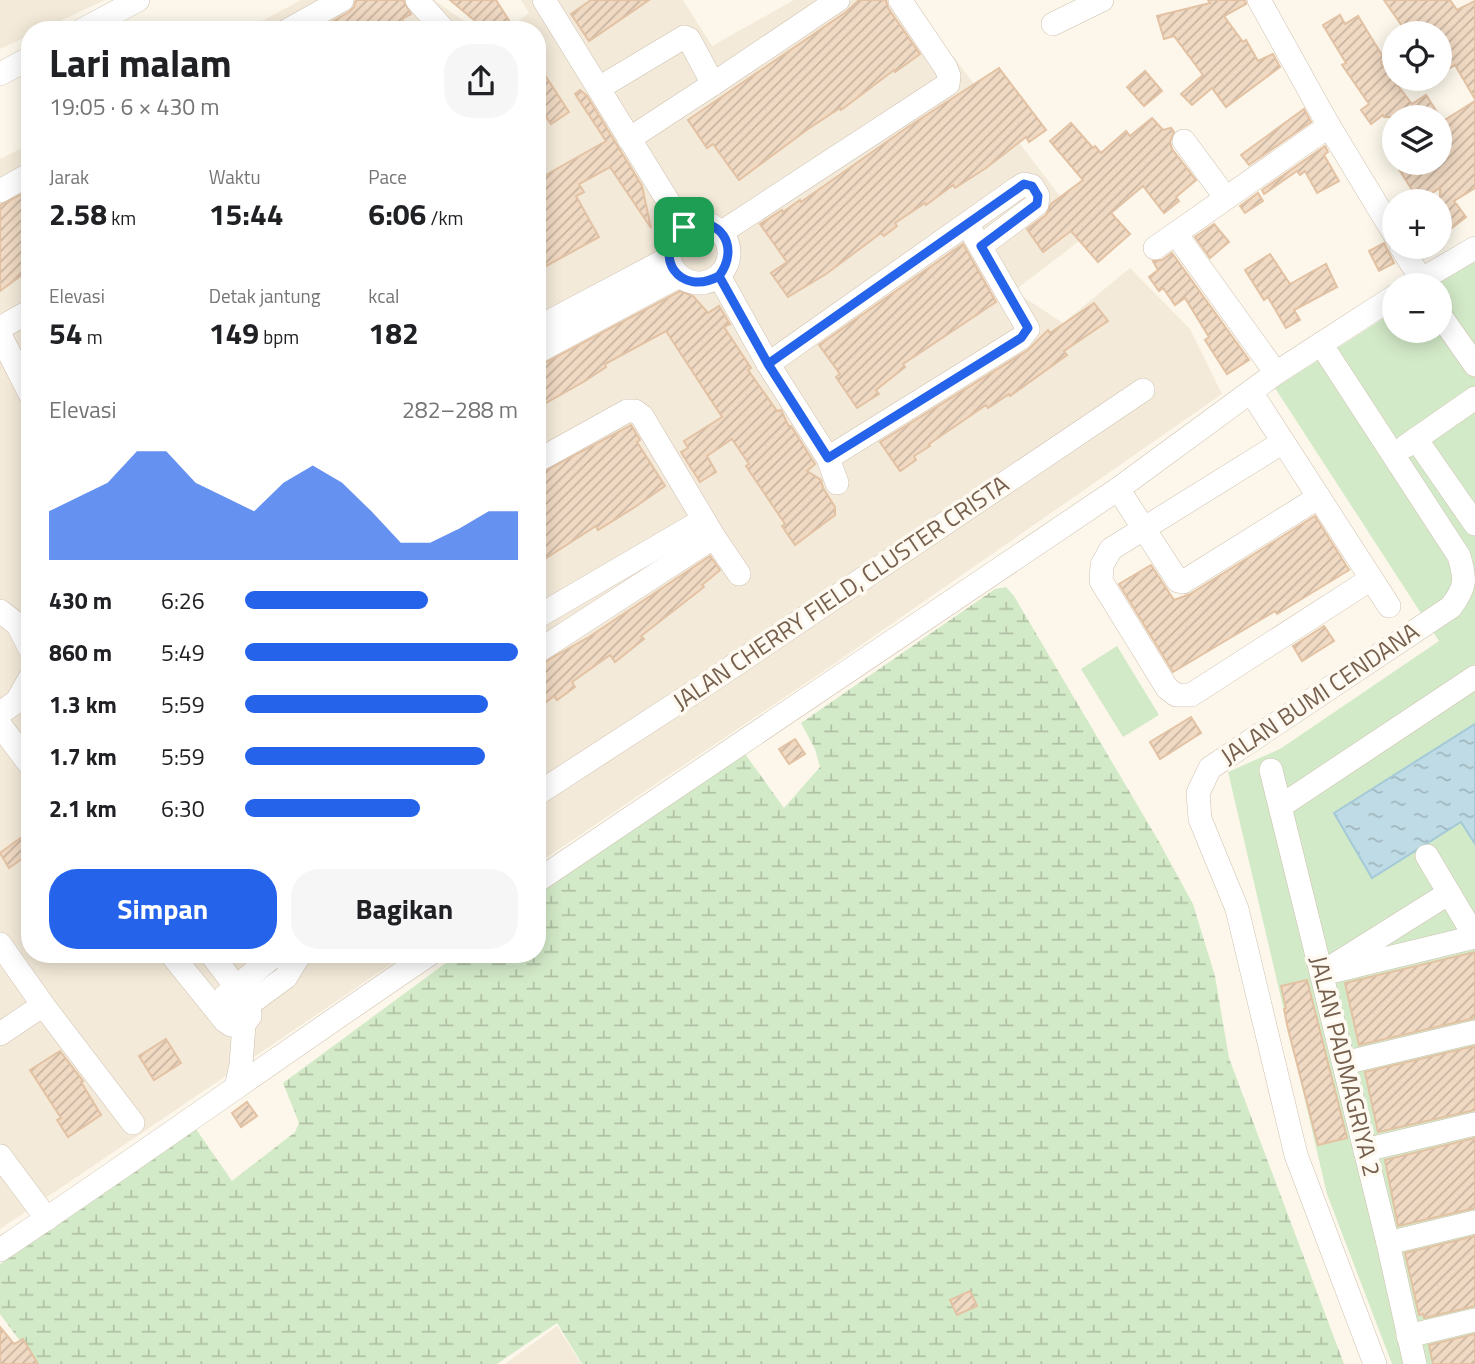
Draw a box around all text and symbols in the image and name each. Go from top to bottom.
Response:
map controls [1382,21,1452,343]
button: locate [1382,21,1452,91]
text: Lari malam [49,34,232,92]
button: share [444,44,518,118]
text: 19:05 · 6 × 430 m [49,89,219,124]
button: layers [1382,105,1452,175]
text: Jarak [49,162,89,191]
text: Waktu [209,162,261,191]
text: Pace [368,162,407,191]
button: + [1382,189,1452,259]
text: 2.58 [49,191,107,237]
text: 15:44 [209,191,284,237]
text: 6:06 [368,191,426,237]
pin [654,197,714,257]
text: km [107,203,136,232]
text: /km [426,203,463,232]
icon: arrive [665,208,703,246]
button: − [1382,273,1452,343]
text: Elevasi [49,281,105,310]
text: Detak jantung [209,281,320,310]
text: kcal [368,281,399,310]
text: 54 [49,310,83,356]
text: 149 [209,310,259,356]
text: 182 [368,310,419,356]
text: m [83,322,103,351]
text: bpm [259,322,299,351]
text: Elevasi [49,392,117,427]
text: 282–288 m [402,392,518,427]
street label: JALAN CHERRY FIELD, CLUSTER CRISTA [665,466,1016,719]
text: 430 m [49,583,112,618]
text: 6:26 [161,583,205,618]
street label: JALAN BUMI CENDANA [1213,613,1426,773]
text: 860 m [49,635,112,670]
text: 5:49 [161,635,205,670]
text: 1.3 km [49,687,117,722]
text: 5:59 [161,687,205,722]
text: 1.7 km [49,739,117,774]
text: 5:59 [161,739,205,774]
text: 2.1 km [49,791,117,826]
text: 6:30 [161,791,205,826]
button: Simpan [49,869,277,949]
button: Bagikan [291,869,518,949]
street label: JALAN PADMAGRIYA 2 [1301,952,1391,1180]

